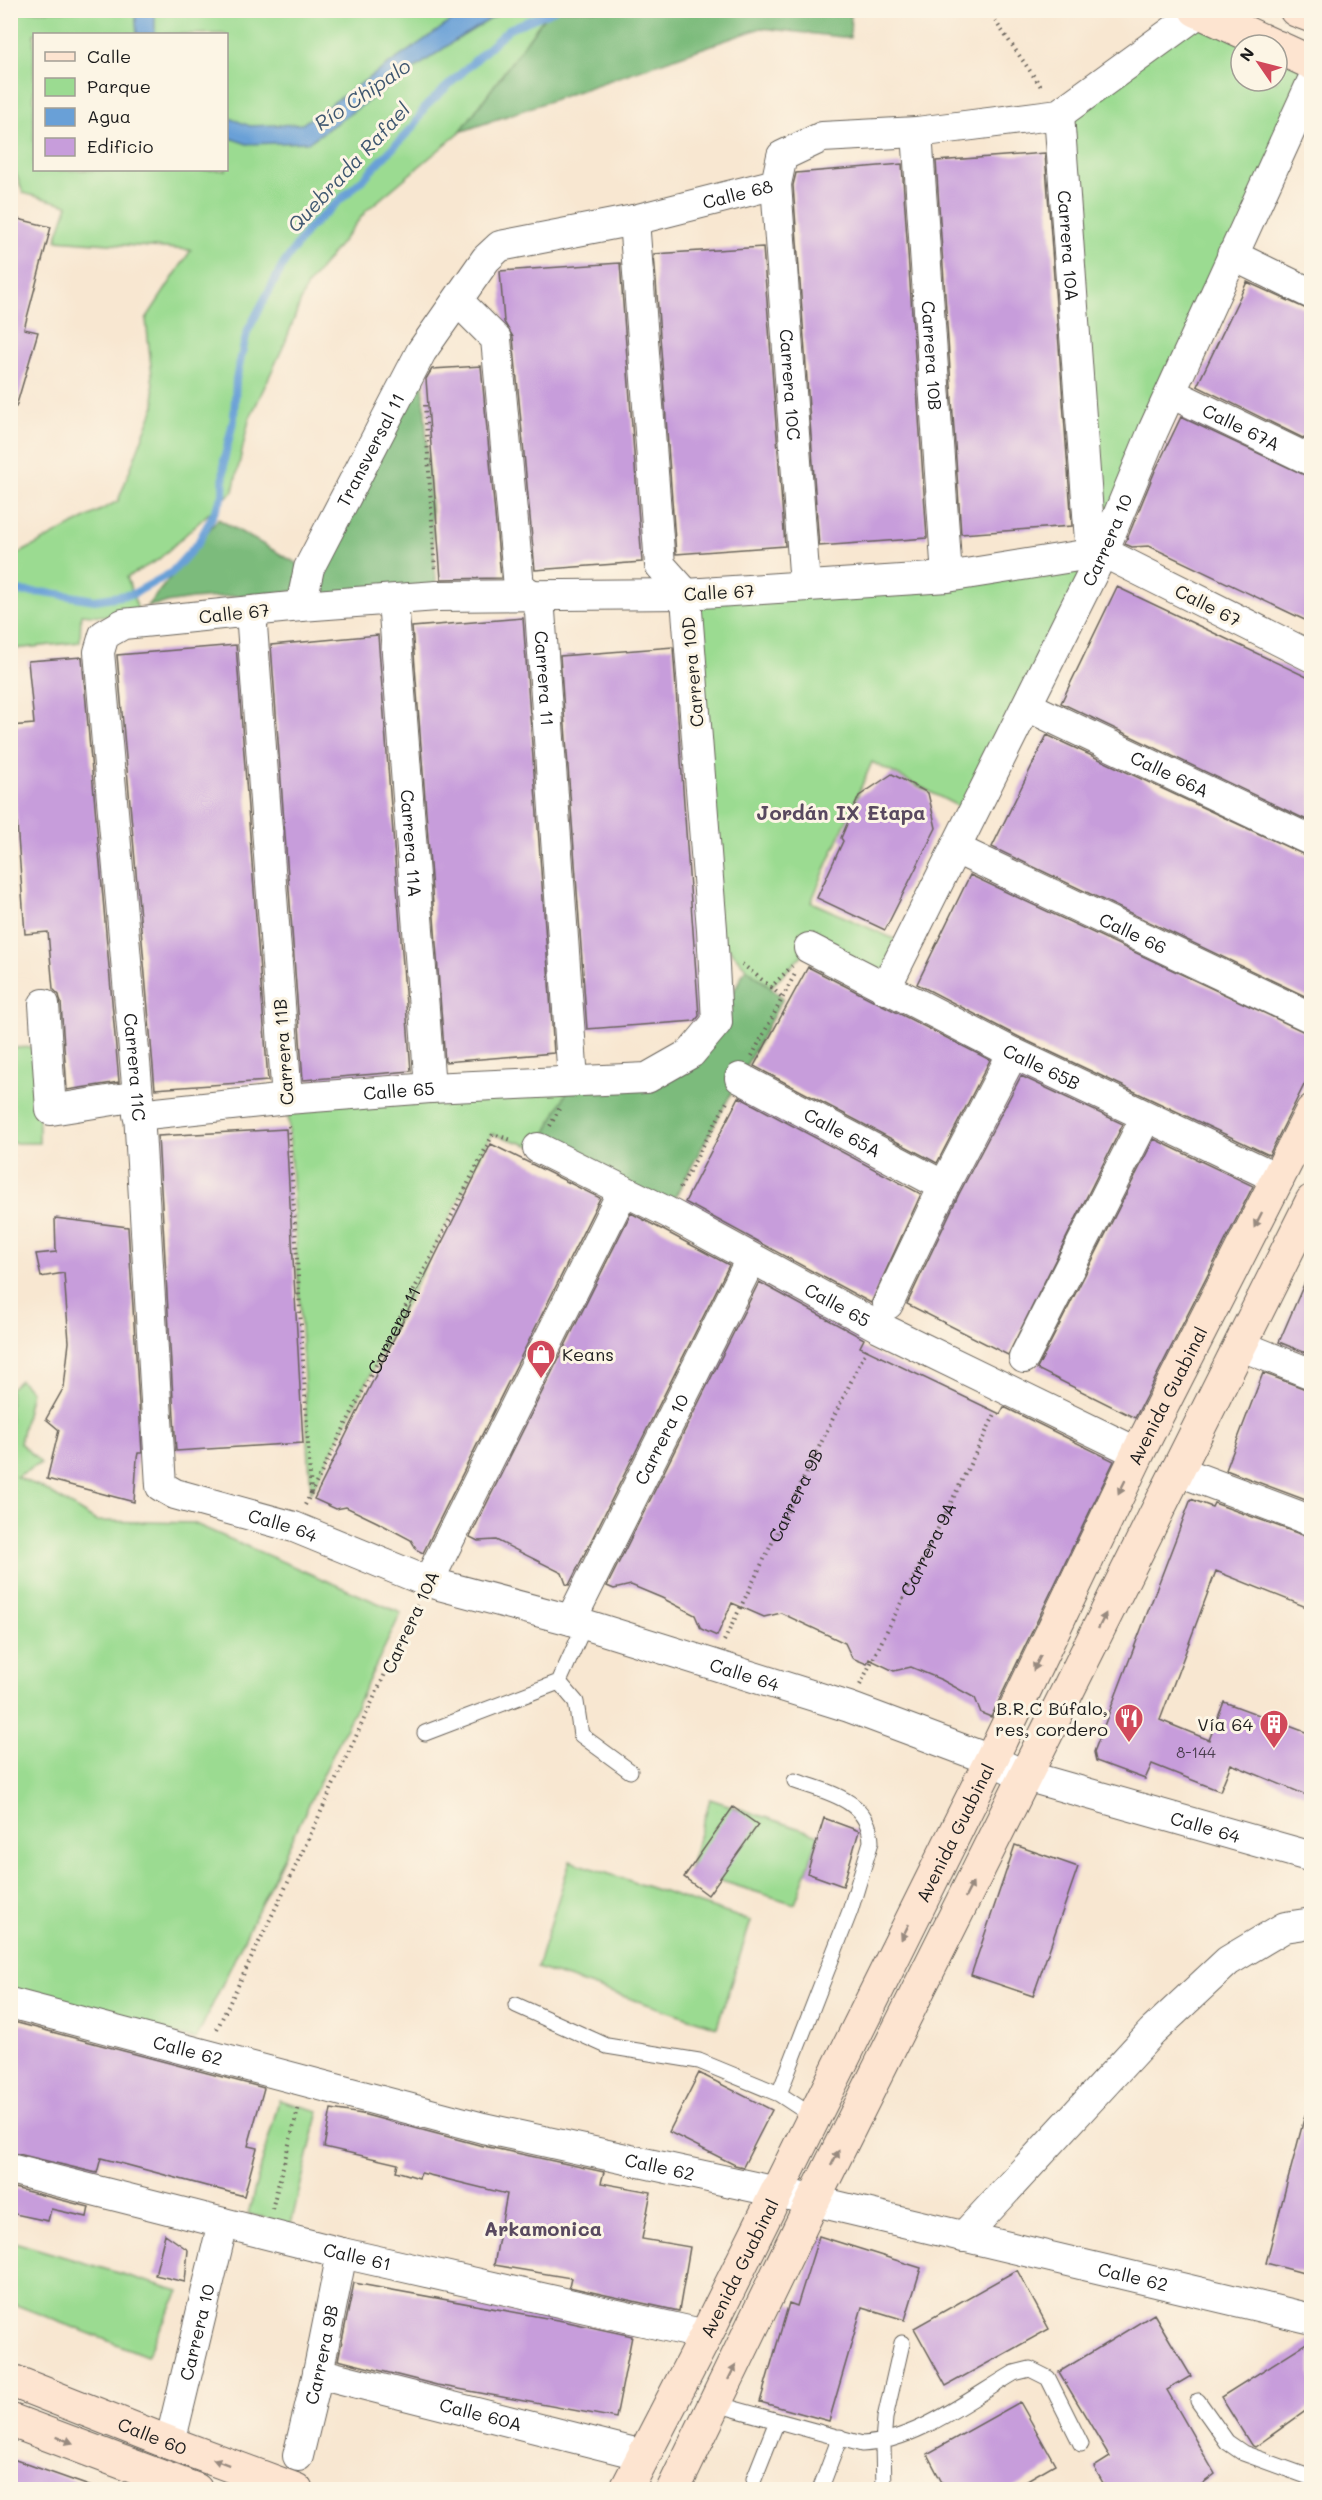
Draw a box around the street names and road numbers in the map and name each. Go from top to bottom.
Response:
street label: Calle 68 [700,173,775,214]
street label: Carrera 10A [1053,189,1085,302]
street label: Carrera 10B [916,300,948,411]
street label: Carrera 10C [774,328,806,441]
street label: Transversal 11 [331,389,410,511]
street label: Calle 67A [1198,398,1284,456]
street label: Carrera 10 [1076,490,1138,590]
street label: Calle 67 [683,578,755,606]
street label: Calle 67 [1171,578,1245,632]
street label: Calle 67 [197,597,271,629]
street label: Carrera 10D [675,616,709,728]
street label: Carrera 11 [529,630,560,727]
street label: Calle 66A [1127,745,1213,803]
street label: Carrera 11A [395,789,427,898]
street label: Calle 66 [1095,907,1171,959]
street label: Carrera 11B [267,998,299,1106]
street label: Carrera 11C [119,1012,151,1122]
street label: Calle 65B [999,1038,1084,1095]
street label: Calle 65 [362,1076,435,1105]
street label: Calle 65A [800,1102,885,1163]
street label: Calle 65 [800,1277,875,1332]
street label: Carrera 11 [361,1282,426,1378]
street label: Avenida Guabinal [1122,1322,1212,1469]
street label: Carrera 10 [628,1390,694,1489]
street label: Carrera 9B [762,1445,828,1546]
street label: Carrera 9A [894,1498,961,1600]
street label: Calle 64 [245,1503,321,1548]
street label: Carrera 10A [376,1567,444,1677]
street label: Calle 64 [707,1652,783,1697]
street label: Avenida Guabinal [910,1759,1000,1906]
street label: Calle 64 [1168,1806,1243,1848]
street label: Calle 62 [151,2029,225,2071]
street label: Calle 62 [622,2147,697,2186]
street label: Avenida Guabinal [695,2195,784,2342]
street label: Calle 61 [321,2237,393,2276]
street label: Calle 62 [1096,2257,1170,2296]
street label: Carrera 10 [173,2281,220,2383]
street label: Carrera 9B [299,2303,343,2407]
street label: Calle 60A [437,2392,525,2436]
street label: Calle 60 [114,2412,190,2460]

